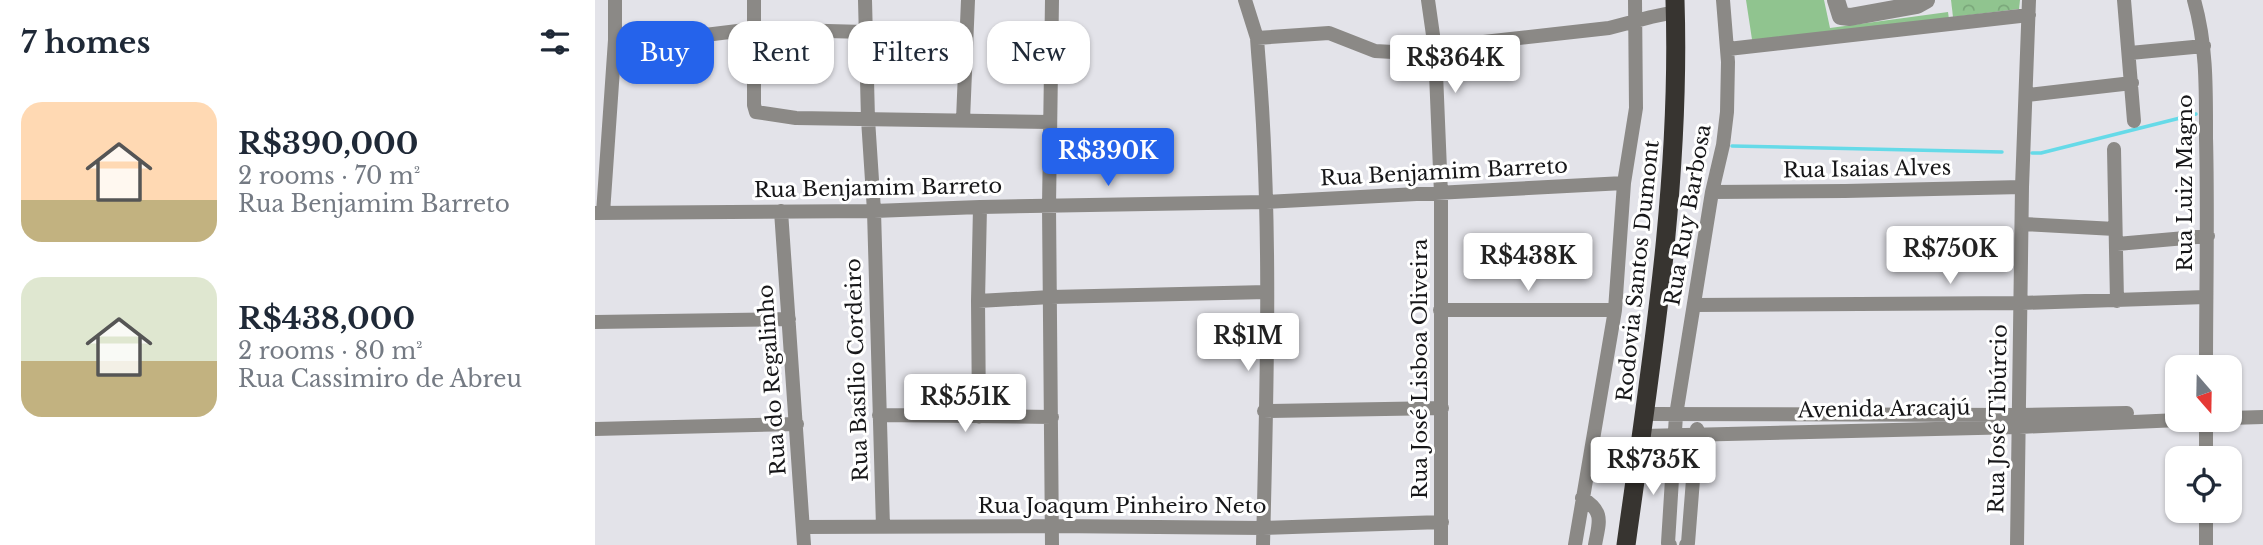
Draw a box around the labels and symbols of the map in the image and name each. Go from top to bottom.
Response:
pin: R$364K [1398,36,1512,95]
street label: Rua Luiz Magno [2172,94,2198,272]
street label: Rua Ruy Barbosa [1659,122,1717,308]
pin: R$390K [1051,128,1165,188]
street label: Rodovia Santos Dumont [1611,139,1665,403]
street label: Rua Benjamim Barreto [1319,153,1569,191]
street label: Rua Isaias Alves [1783,155,1951,183]
street label: Rua Benjamim Barreto [754,173,1002,203]
pin: R$750K [1893,226,2007,286]
pin: R$438K [1471,233,1585,293]
street label: Rua José Lisboa Oliveira [1407,238,1433,499]
street label: Rua Basílio Cordeiro [840,258,874,482]
street label: Rua do Regalinho [752,284,792,476]
pin: R$1M [1207,314,1289,373]
street label: Rua José Tibúrcio [1983,324,2013,514]
north arrow [2165,355,2242,432]
pin: R$551K [908,374,1022,434]
street label: Avenida Aracajú [1796,394,1971,424]
pin: R$735K [1596,438,1710,497]
street label: Rua Joaqum Pinheiro Neto [978,493,1266,519]

